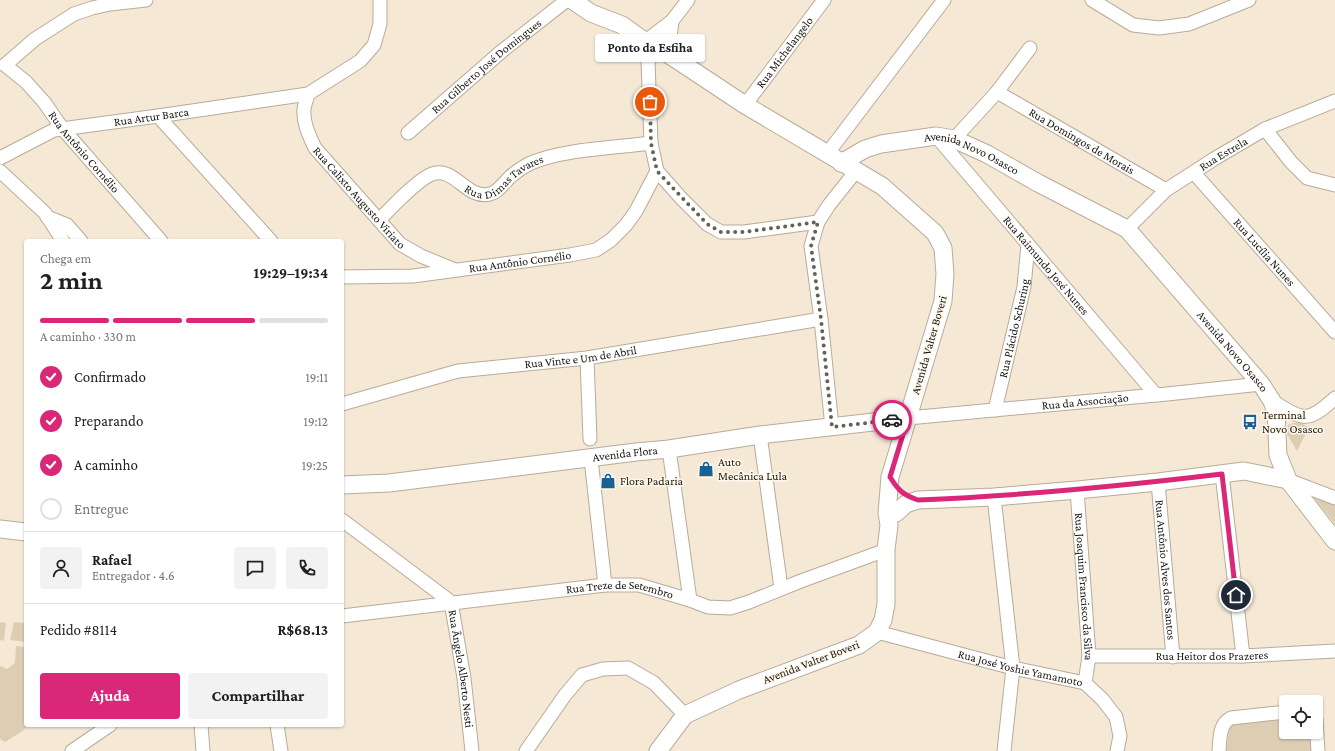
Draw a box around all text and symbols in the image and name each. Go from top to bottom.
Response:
street label: Rua Michelangelo [753,14,816,91]
street label: Rua Gilberto José Domingues [428,16,544,116]
callout: Ponto da Esfiha [595,34,705,62]
text: Ponto da Esfiha [607,40,693,55]
pin [633,85,667,119]
icon: bag [639,91,661,113]
street label: Rua Artur Barca [113,105,190,129]
street label: Rua Domingos de Morais [1026,105,1137,177]
street label: Rua Antônio Cornélio [45,108,123,196]
street label: Avenida Novo Osasco [923,129,1021,178]
street label: Rua Estrela [1197,134,1250,174]
street label: Rua Calixto Augusto Viriato [310,144,407,252]
street label: Rua Dimas Tavares [462,152,545,202]
street label: Rua Raimundo José Nunes [1000,213,1092,318]
street label: Rua Lucília Nunes [1231,216,1298,289]
street label: Rua Antônio Cornélio [468,248,572,275]
text: Chega em [40,251,91,266]
text: 19:29–19:34 [254,265,328,281]
text: 2 min [40,266,103,295]
street label: Rua Plácido Schuring [996,278,1032,379]
street label: Avenida Valter Boveri [908,294,950,396]
street label: Avenida Novo Osasco [1194,308,1271,394]
text: A caminho · 330 m [40,329,136,344]
street label: Rua Vinte e Um de Abril [524,343,638,371]
icon: check [40,366,62,388]
text: Confirmado [74,369,146,385]
text: 19:11 [305,370,328,385]
street label: Rua da Associação [1041,391,1129,413]
courier [872,400,912,440]
place label: Terminal Novo Osasco [1262,408,1323,436]
icon: car [881,409,903,431]
icon: check [40,410,62,432]
text: Preparando [74,413,143,429]
bus stop icon: Terminal Novo Osasco [1241,413,1259,431]
text: 19:12 [304,414,328,429]
street label: Avenida Flora [592,443,659,464]
icon: check [40,454,62,476]
place label: Auto Mecânica Lula [718,455,788,483]
text: A caminho [74,457,138,473]
text: 19:25 [302,458,328,473]
shop icon: Auto Mecânica Lula [697,460,715,478]
shop icon: Flora Padaria [599,472,617,490]
place label: Flora Padaria [620,474,684,488]
street label: Rua Antônio Alves dos Santos [1153,499,1179,641]
text: Entregue [74,501,129,517]
street label: Rua Joaquim Francisco da Silva [1072,512,1096,662]
button: person [40,547,82,589]
button: chat [234,547,276,589]
button: phone [286,547,328,589]
text: Rafael [92,552,132,568]
text: Entregador · 4.6 [92,568,175,583]
street label: Rua Treze de Setembro [565,578,675,602]
pin [1219,578,1253,612]
icon: home [1225,584,1247,606]
street label: Rua Ângelo Alberto Nesti [445,609,476,729]
text: Pedido #8114 [40,622,117,638]
text: R$68.13 [278,622,328,638]
street label: Avenida Valter Boveri [761,637,861,687]
street label: Rua José Yoshie Yamamoto [957,647,1084,689]
street label: Rua Heitor dos Prazeres [1156,648,1269,663]
button: Ajuda [40,673,180,719]
button: Compartilhar [188,673,328,719]
map controls [1279,695,1323,739]
button: locate [1279,695,1323,739]

